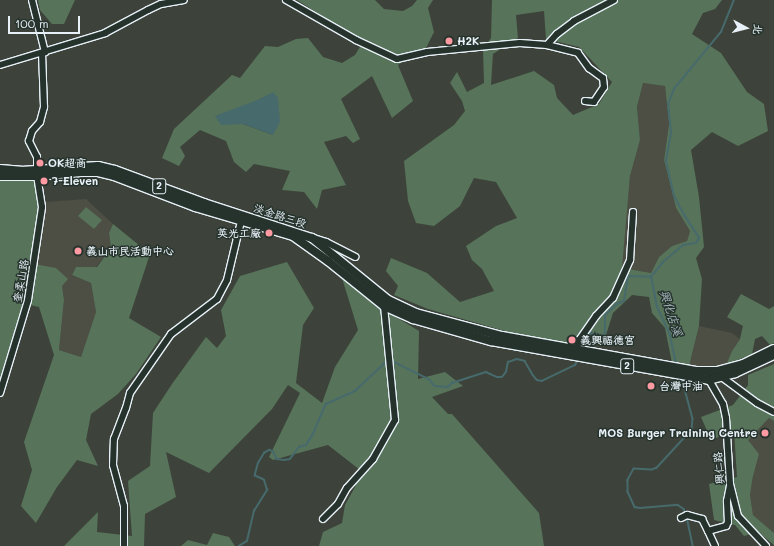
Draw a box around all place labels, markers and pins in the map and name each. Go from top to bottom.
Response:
place label: H2K [457,34,479,48]
marker: H2K [444,36,454,46]
place label: OK超商 [48,156,86,170]
marker: OK超商 [35,158,45,168]
place label: 7-Eleven [52,174,98,188]
marker: 7-Eleven [39,176,49,186]
place label: 英光工廠 [217,226,261,240]
marker: 英光工廠 [264,228,274,238]
place label: 義山市民活動中心 [86,244,174,258]
marker: 義山市民活動中心 [73,246,83,256]
place label: 義興福德宮 [580,333,635,347]
marker: 義興福德宮 [567,335,577,345]
place label: 台灣中油 [659,379,703,393]
marker: 台灣中油 [646,381,656,391]
place label: MOS Burger Training Centre [598,426,757,440]
marker: MOS Burger Training Centre [760,428,770,438]

